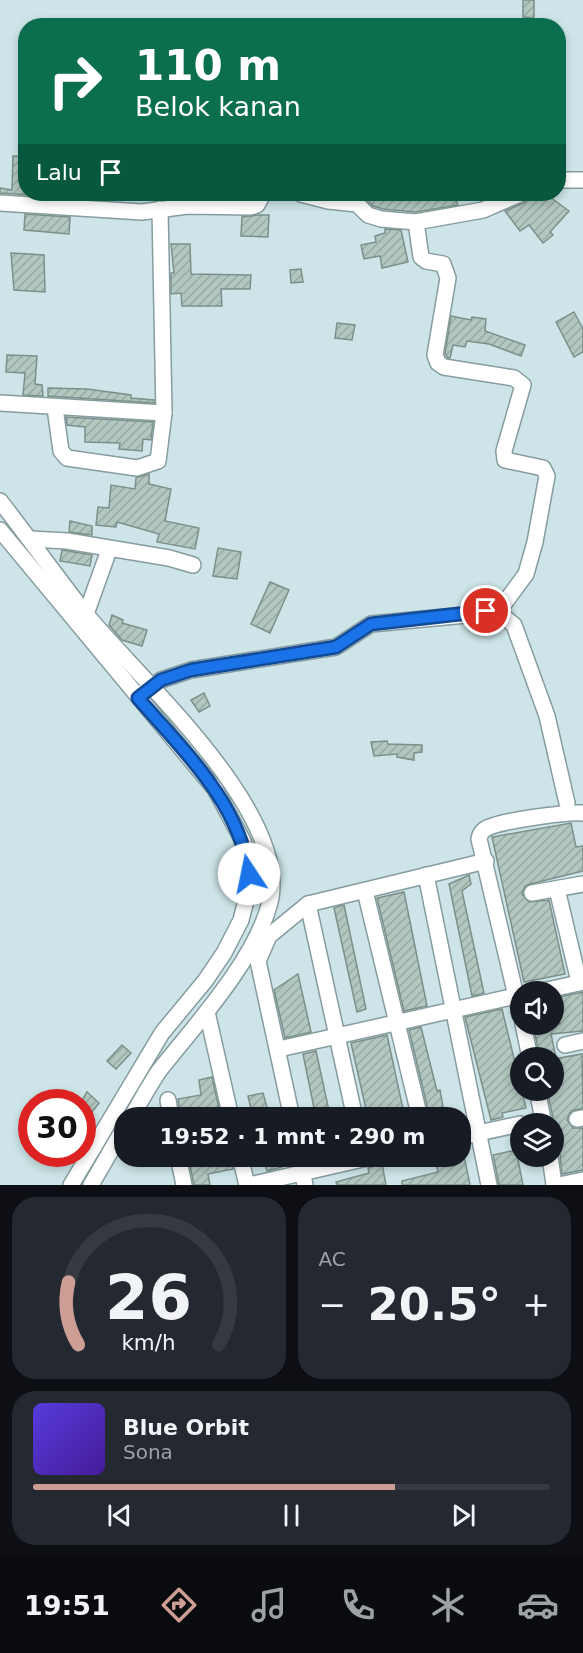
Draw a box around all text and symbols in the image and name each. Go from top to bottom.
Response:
text: 110 m [135,41,281,90]
icon: right [36,42,114,120]
text: Belok kanan [135,91,301,122]
icon: arrive [94,156,127,189]
text: Lalu [36,160,82,185]
pin [460,585,511,636]
icon: arrive [469,594,502,627]
position arrow [217,842,281,906]
map controls [510,981,564,1167]
button: sound [510,981,564,1035]
button: search [510,1047,564,1101]
speed limit sign: 30 [18,1089,96,1167]
button: layers [510,1113,564,1167]
text: 19:52 · 1 mnt · 290 m [160,1124,425,1149]
text: AC [319,1247,346,1271]
text: 26 [105,1261,192,1334]
text: 20.5° [367,1278,501,1331]
text: − [319,1285,346,1324]
text: + [522,1285,550,1324]
text: km/h [122,1330,176,1355]
text: Blue Orbit [123,1415,249,1440]
text: Sona [123,1440,173,1464]
icon: previous [103,1499,136,1532]
icon: pause [275,1499,308,1532]
icon: next [447,1499,480,1532]
icon: directions [158,1584,200,1626]
icon: music [248,1584,290,1626]
icon: phone [337,1584,379,1626]
icon: climate [427,1584,469,1626]
icon: car [517,1584,559,1626]
text: 19:51 [24,1590,110,1621]

